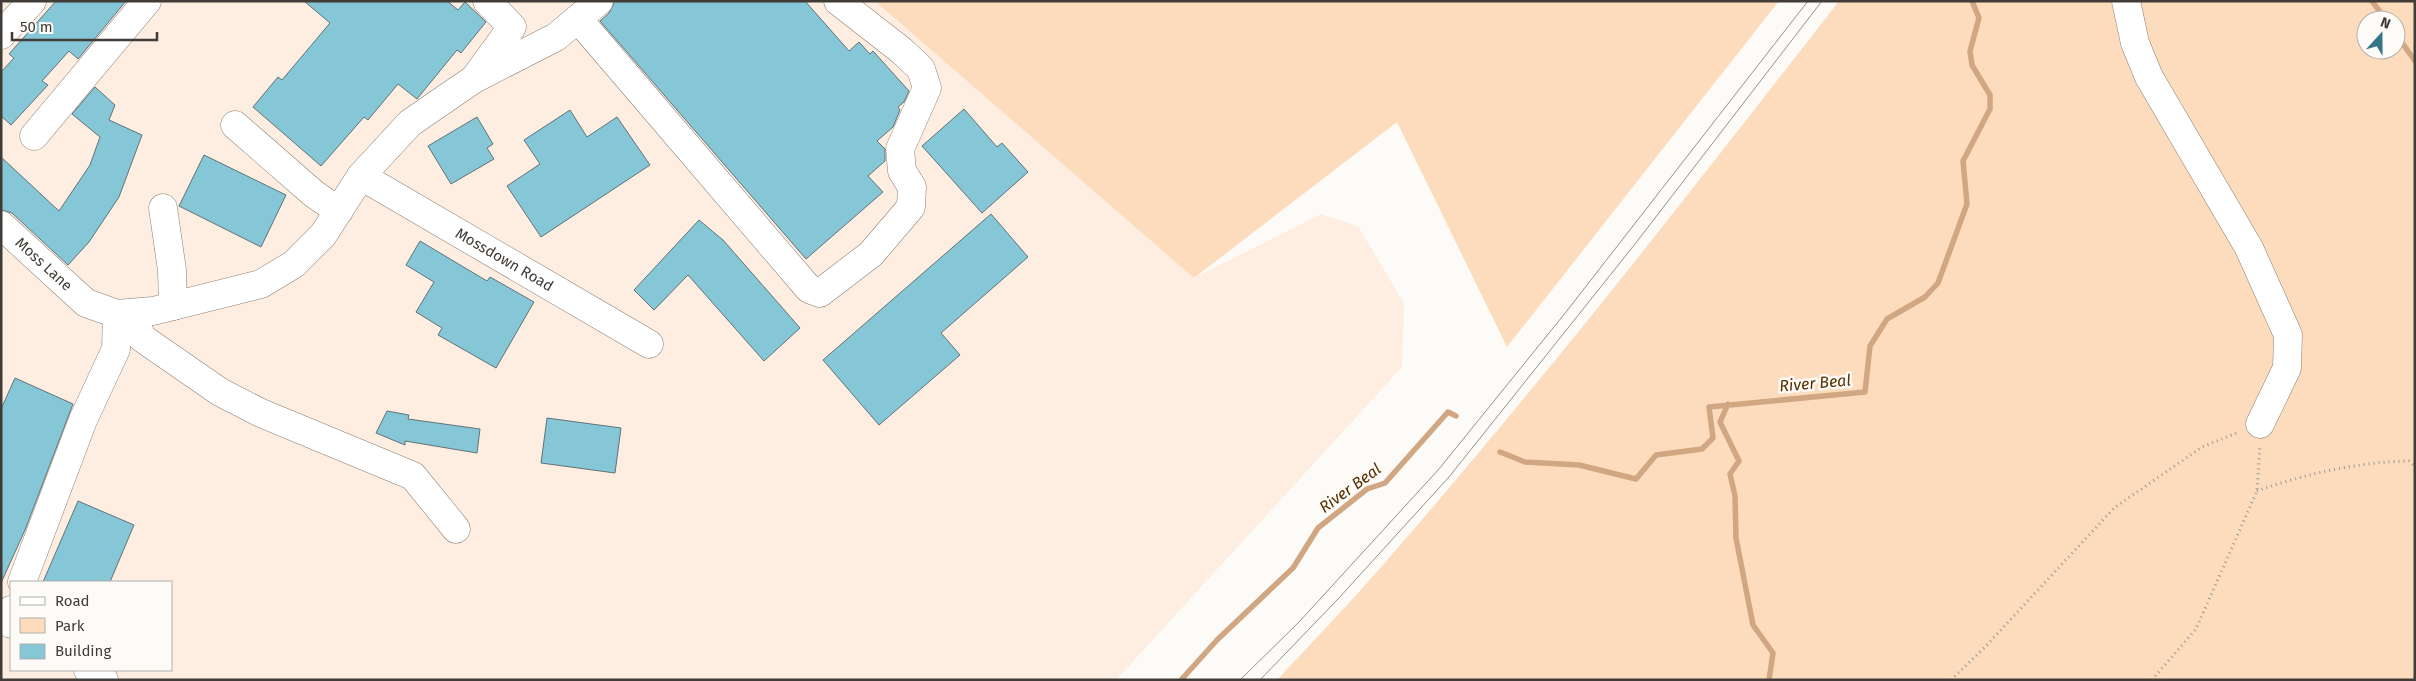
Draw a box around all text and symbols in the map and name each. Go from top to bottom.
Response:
scale bar [12,10,158,42]
north arrow [2356,10,2406,60]
text: N [2378,14,2393,33]
text: 50 m [20,18,53,36]
street label: Mossdown Road [452,224,557,295]
street label: Moss Lane [12,234,76,295]
water label: River Beal [1778,370,1852,396]
water label: River Beal [1315,459,1385,517]
legend [10,581,172,671]
text: Road [55,592,90,610]
text: Park [55,617,85,635]
text: Building [55,642,111,660]

